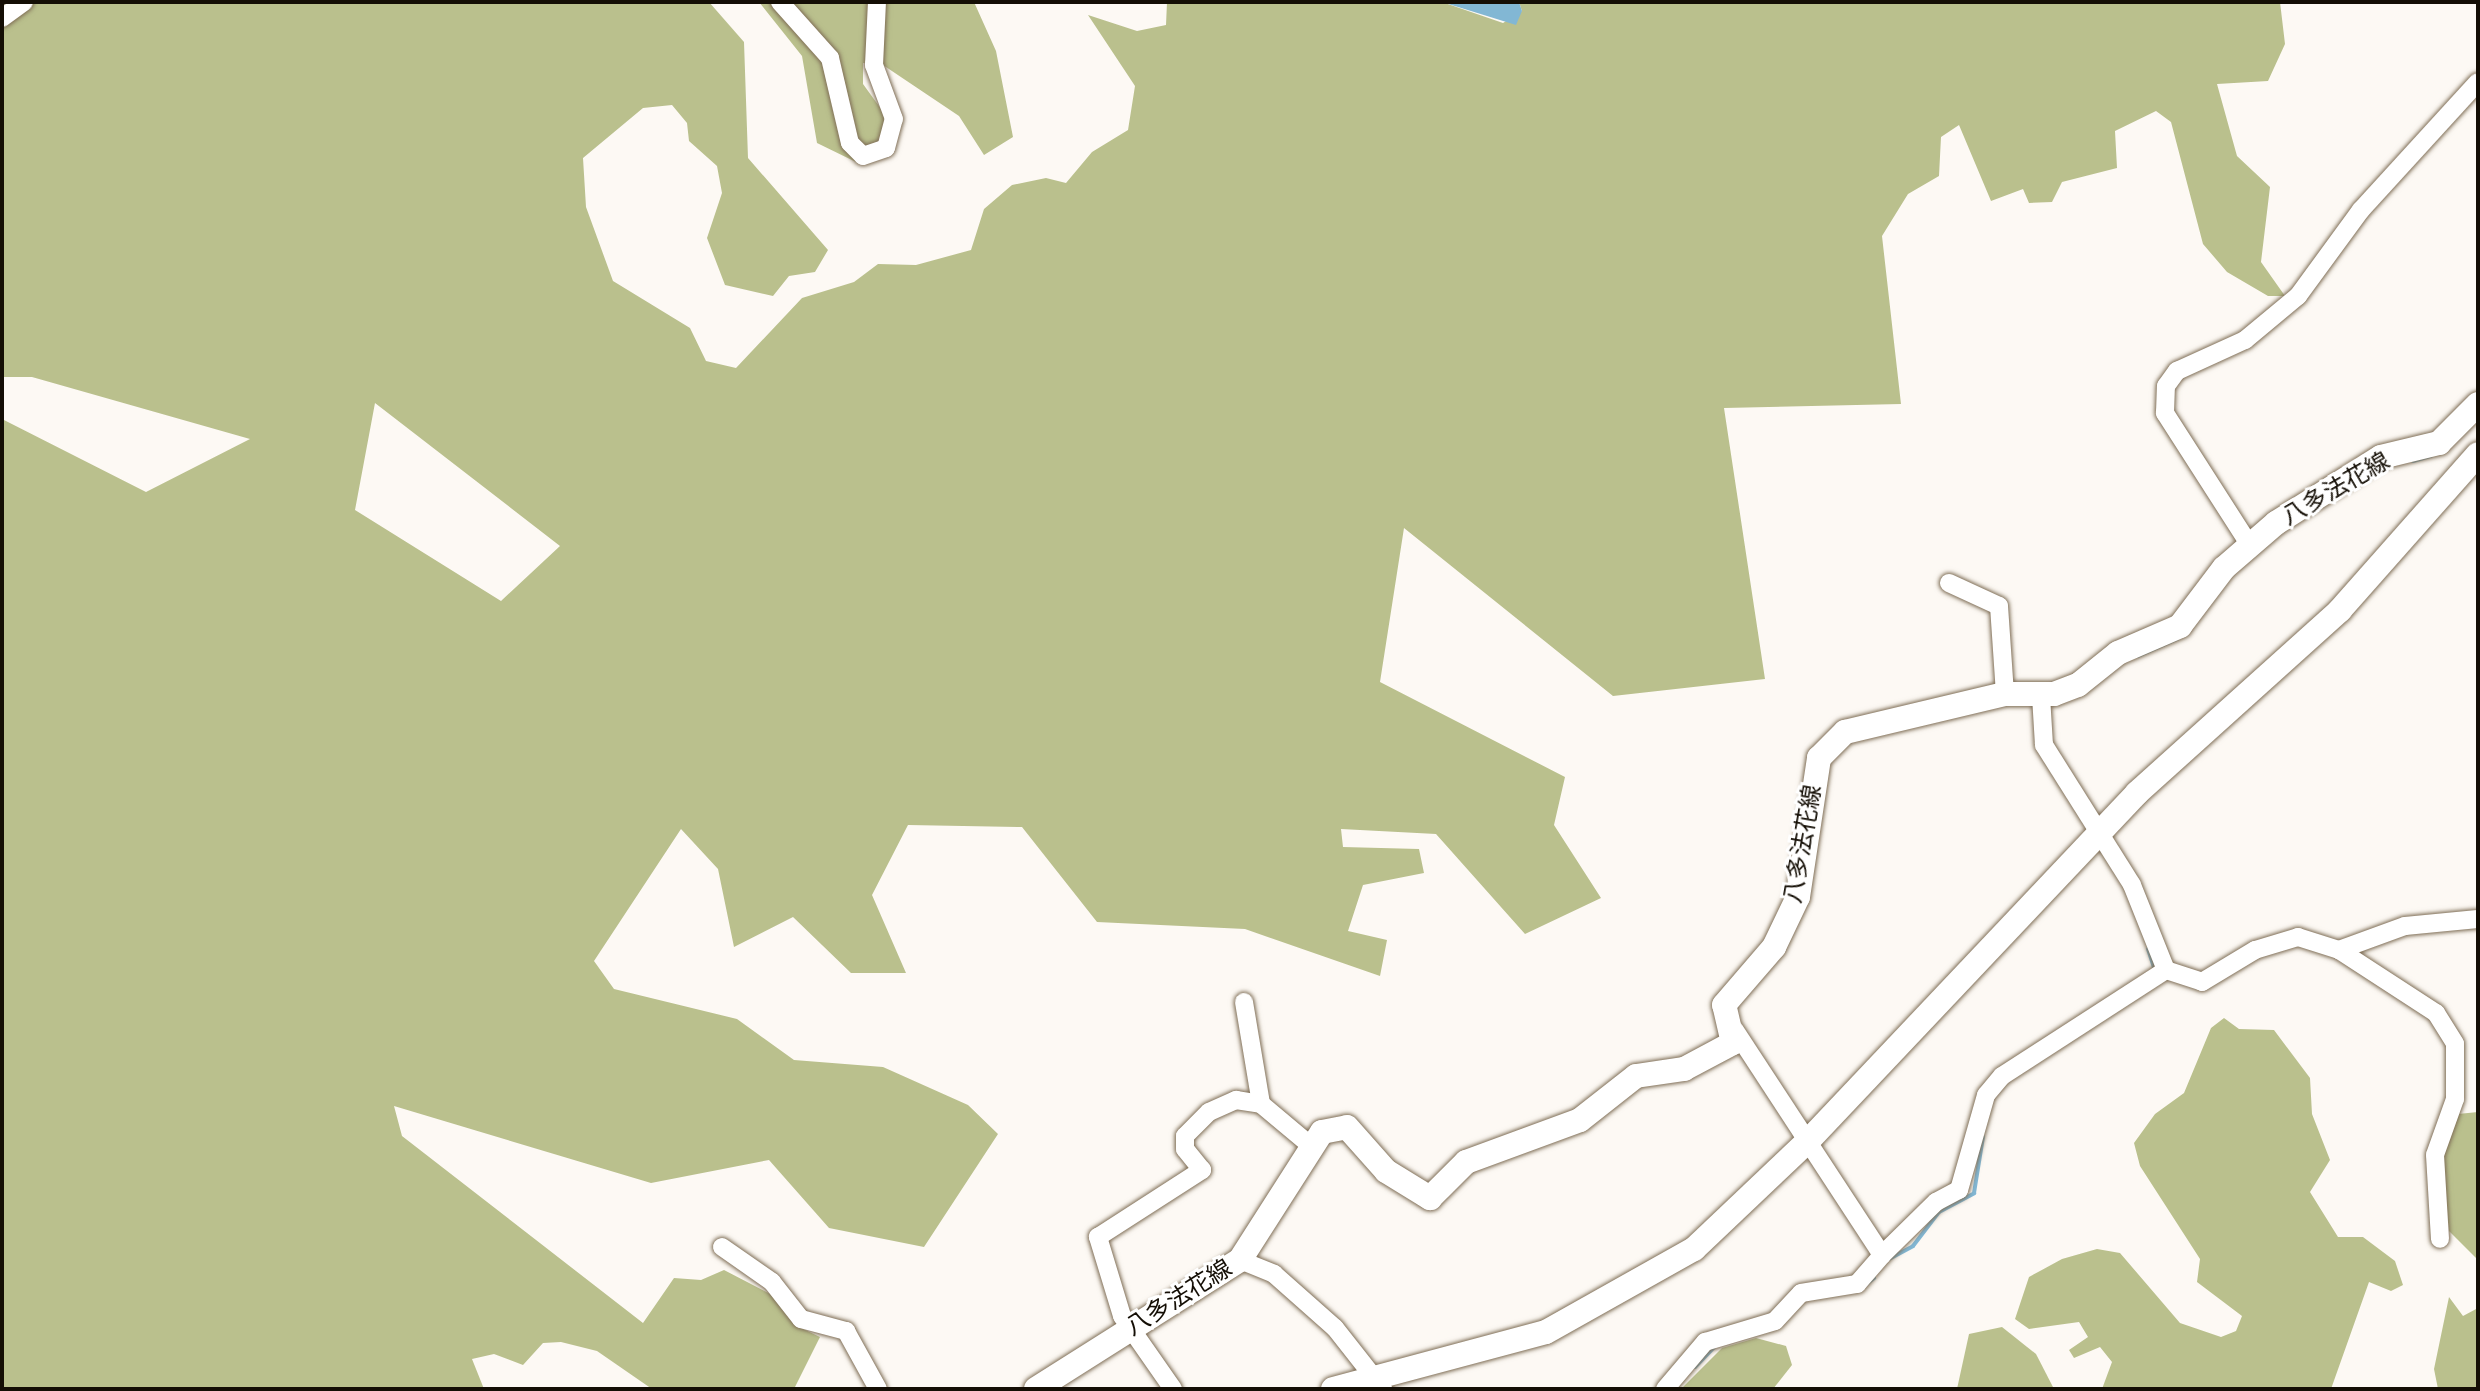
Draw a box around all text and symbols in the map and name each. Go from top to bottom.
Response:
street label: 八多法花線 [2277,447,2395,531]
street label: 八多法花線 [1778,782,1828,906]
street label: 八多法花線 [1120,1254,1238,1342]

